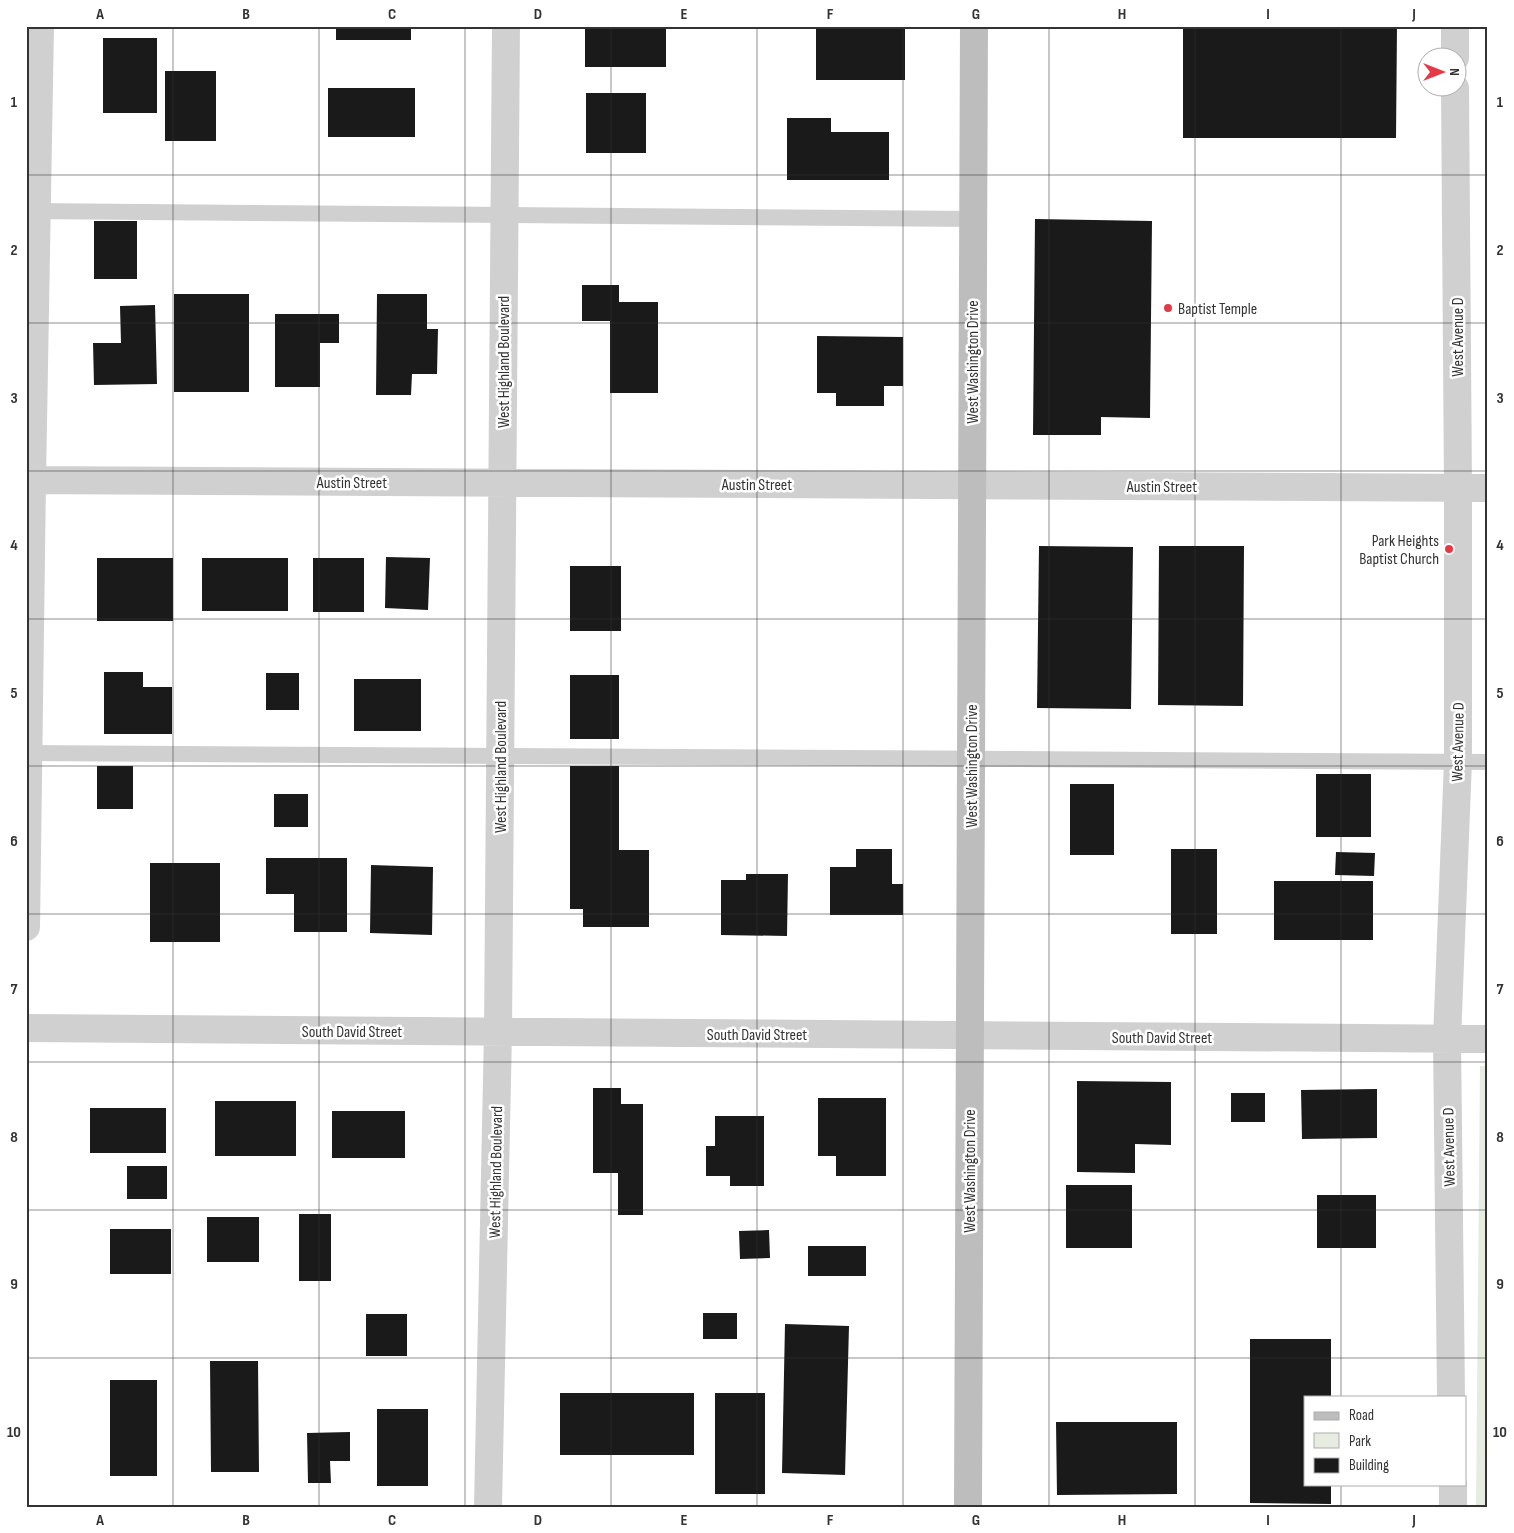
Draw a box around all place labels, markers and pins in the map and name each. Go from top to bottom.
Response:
place label: Baptist Temple [1178,300,1257,319]
marker: Baptist Temple [1162,302,1174,314]
place label: Park Heights Baptist Church [1359,532,1439,569]
marker: Park Heights Baptist Church [1443,543,1455,555]

